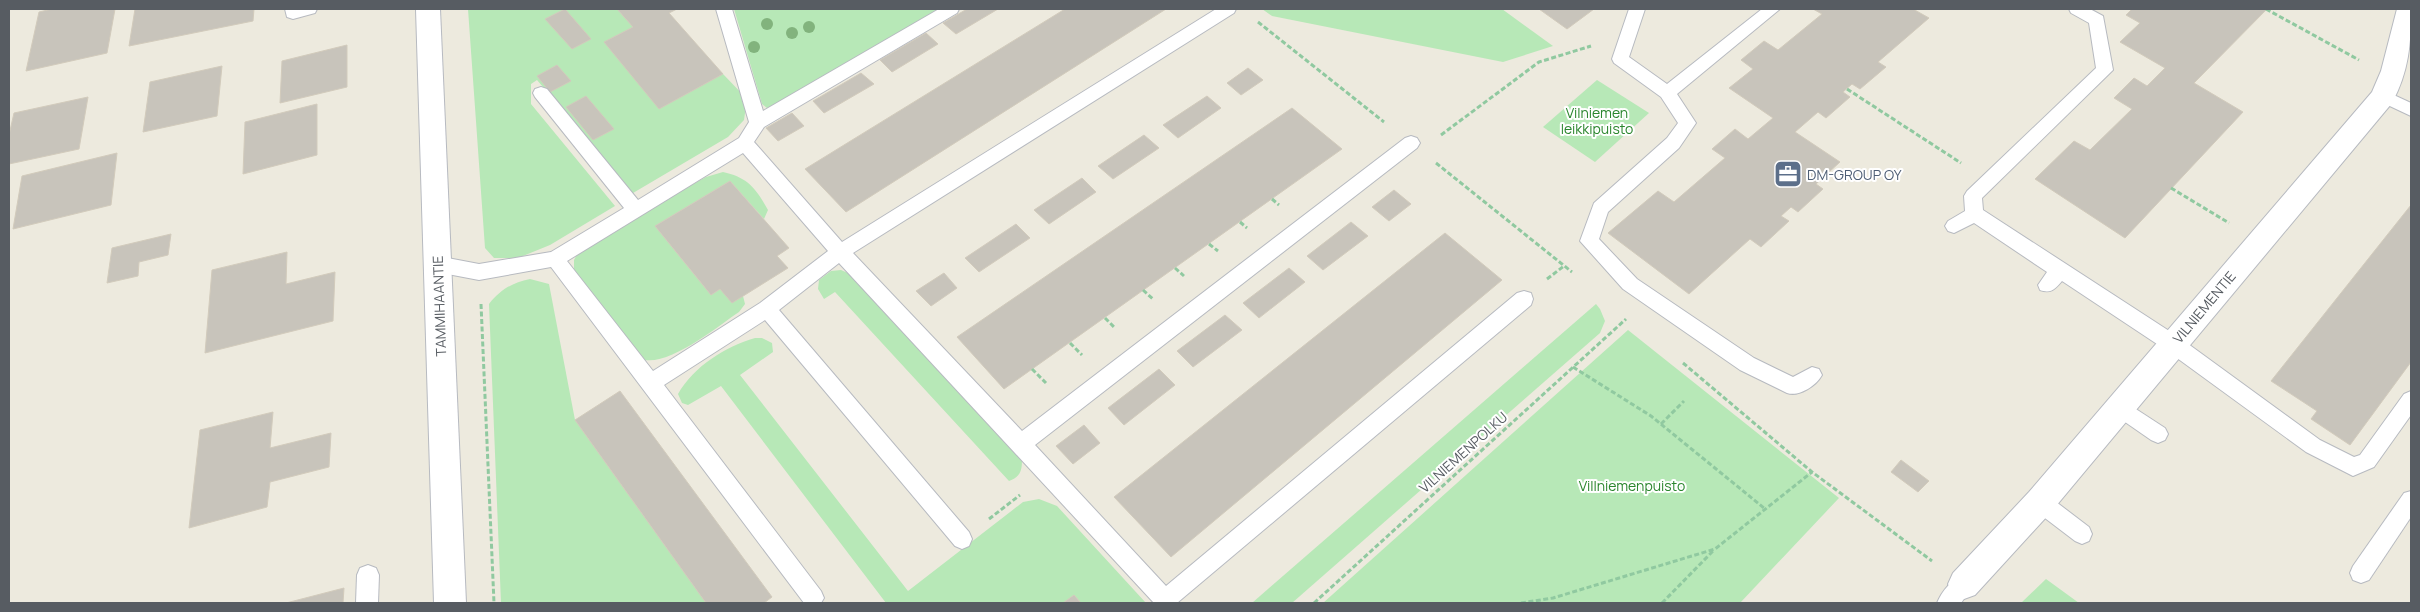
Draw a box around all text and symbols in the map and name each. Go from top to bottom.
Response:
park label: Vilniemen leikkipuisto [1561,103,1633,138]
office icon: DM-GROUP OY [1773,159,1803,189]
place label: DM-GROUP OY [1807,165,1902,184]
street label: TAMMIHAANTIE [428,255,450,357]
street label: VILNIEMENTIE [2168,267,2240,347]
street label: VILNIEMENPOLKU [1415,407,1511,497]
park label: Villniemenpuisto [1579,476,1685,495]

